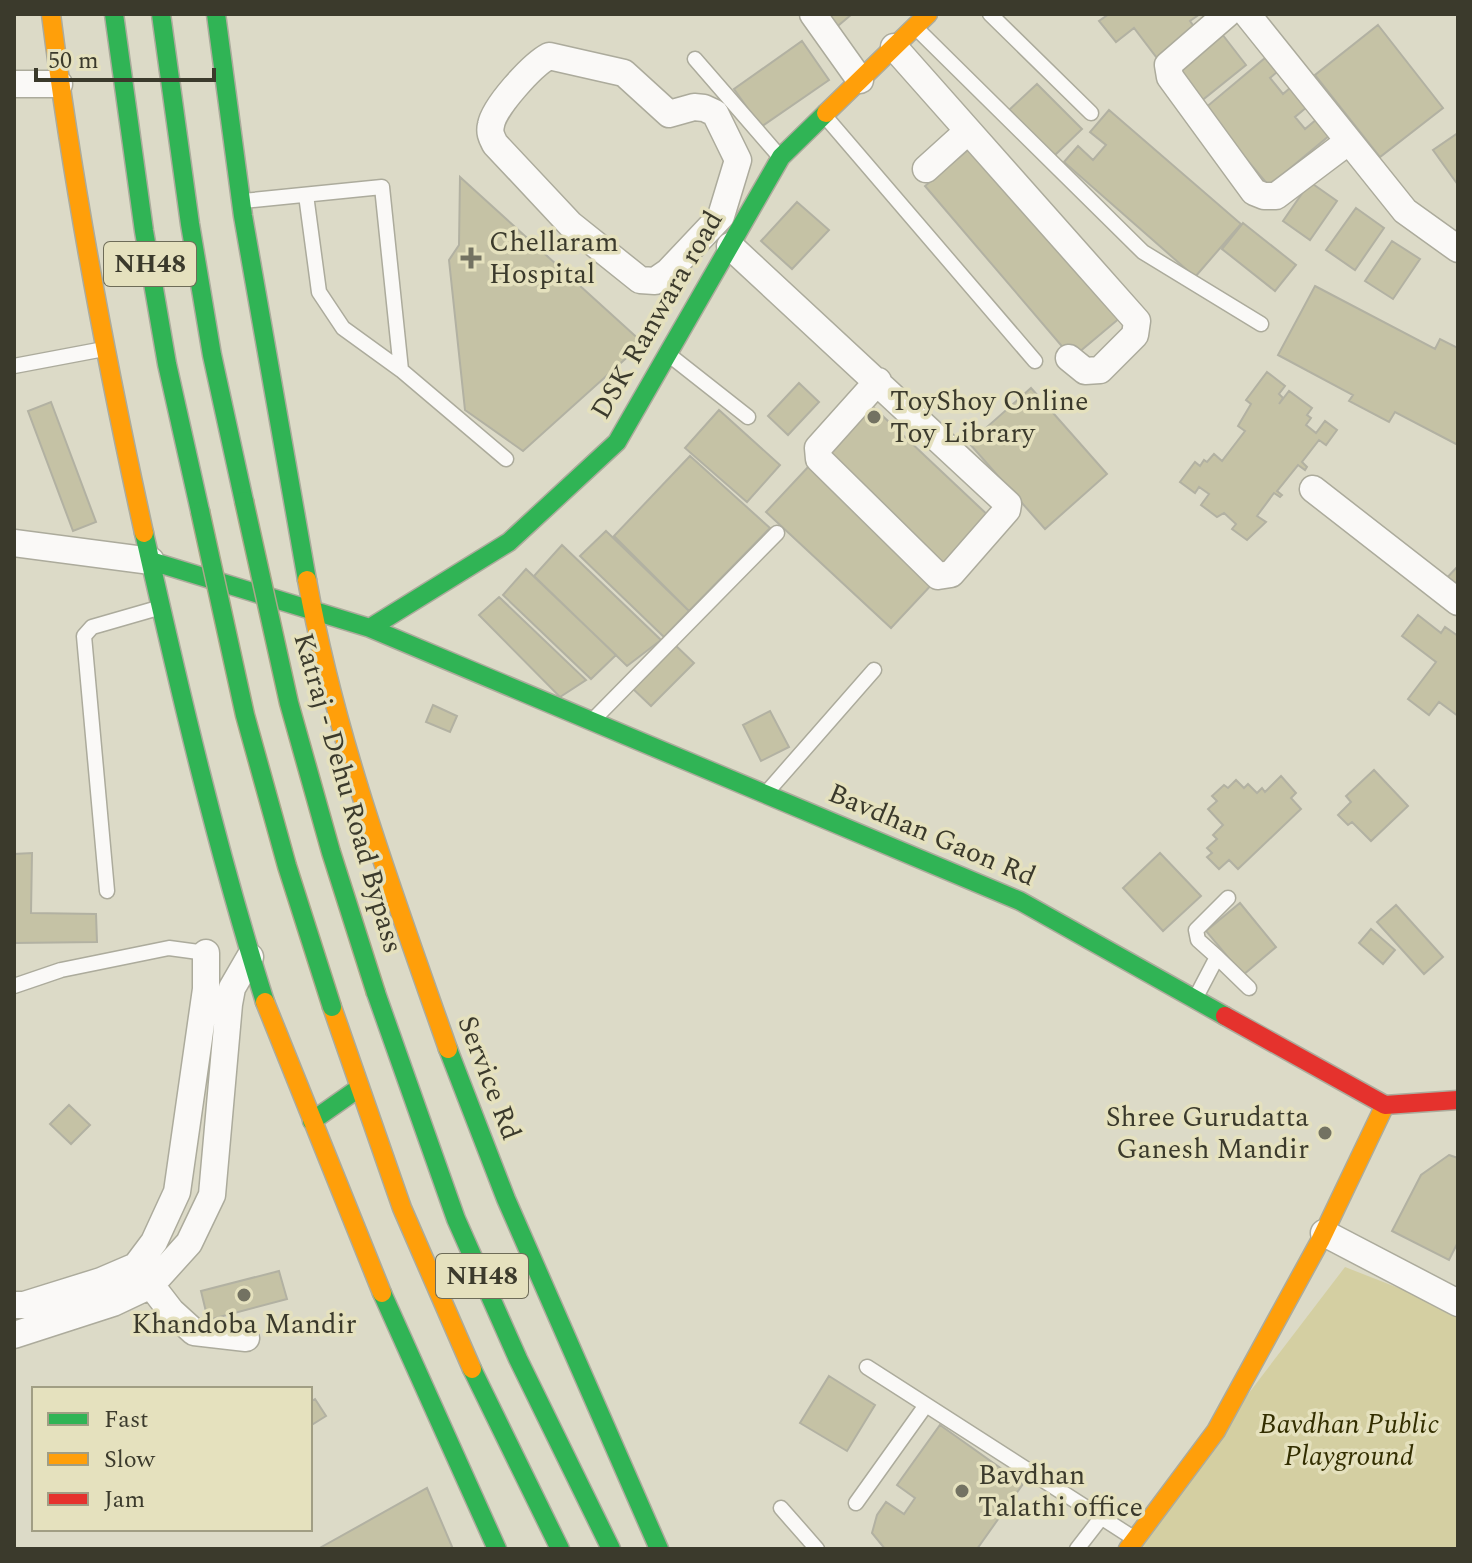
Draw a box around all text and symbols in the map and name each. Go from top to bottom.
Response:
scale bar [36,32,214,82]
text: 50 m [48,43,99,79]
street label: DSK Ranwara road [580,203,734,427]
place label: Chellaram Hospital [489,221,619,296]
road number: NH48 [104,242,196,286]
marker: Chellaram Hospital [460,247,482,269]
place label: ToyShoy Online Toy Library [890,380,1089,455]
marker: ToyShoy Online Toy Library [865,408,883,426]
street label: Katraj - Dehu Road Bypass [282,628,414,958]
street label: Bavdhan Gaon Rd [821,772,1043,898]
street label: Service Rd [446,1009,532,1147]
place label: Shree Gurudatta Ganesh Mandir [1106,1096,1309,1171]
marker: Shree Gurudatta Ganesh Mandir [1316,1124,1334,1142]
road number: NH48 [436,1254,528,1298]
marker: Khandoba Mandir [235,1286,253,1304]
place label: Khandoba Mandir [131,1303,357,1346]
legend [32,1387,312,1531]
text: Fast [104,1402,149,1438]
park label: Bavdhan Public Playground [1259,1403,1439,1478]
text: Slow [104,1442,156,1478]
place label: Bavdhan Talathi office [978,1454,1143,1529]
text: Jam [104,1482,145,1518]
marker: Bavdhan Talathi office [953,1482,971,1500]

